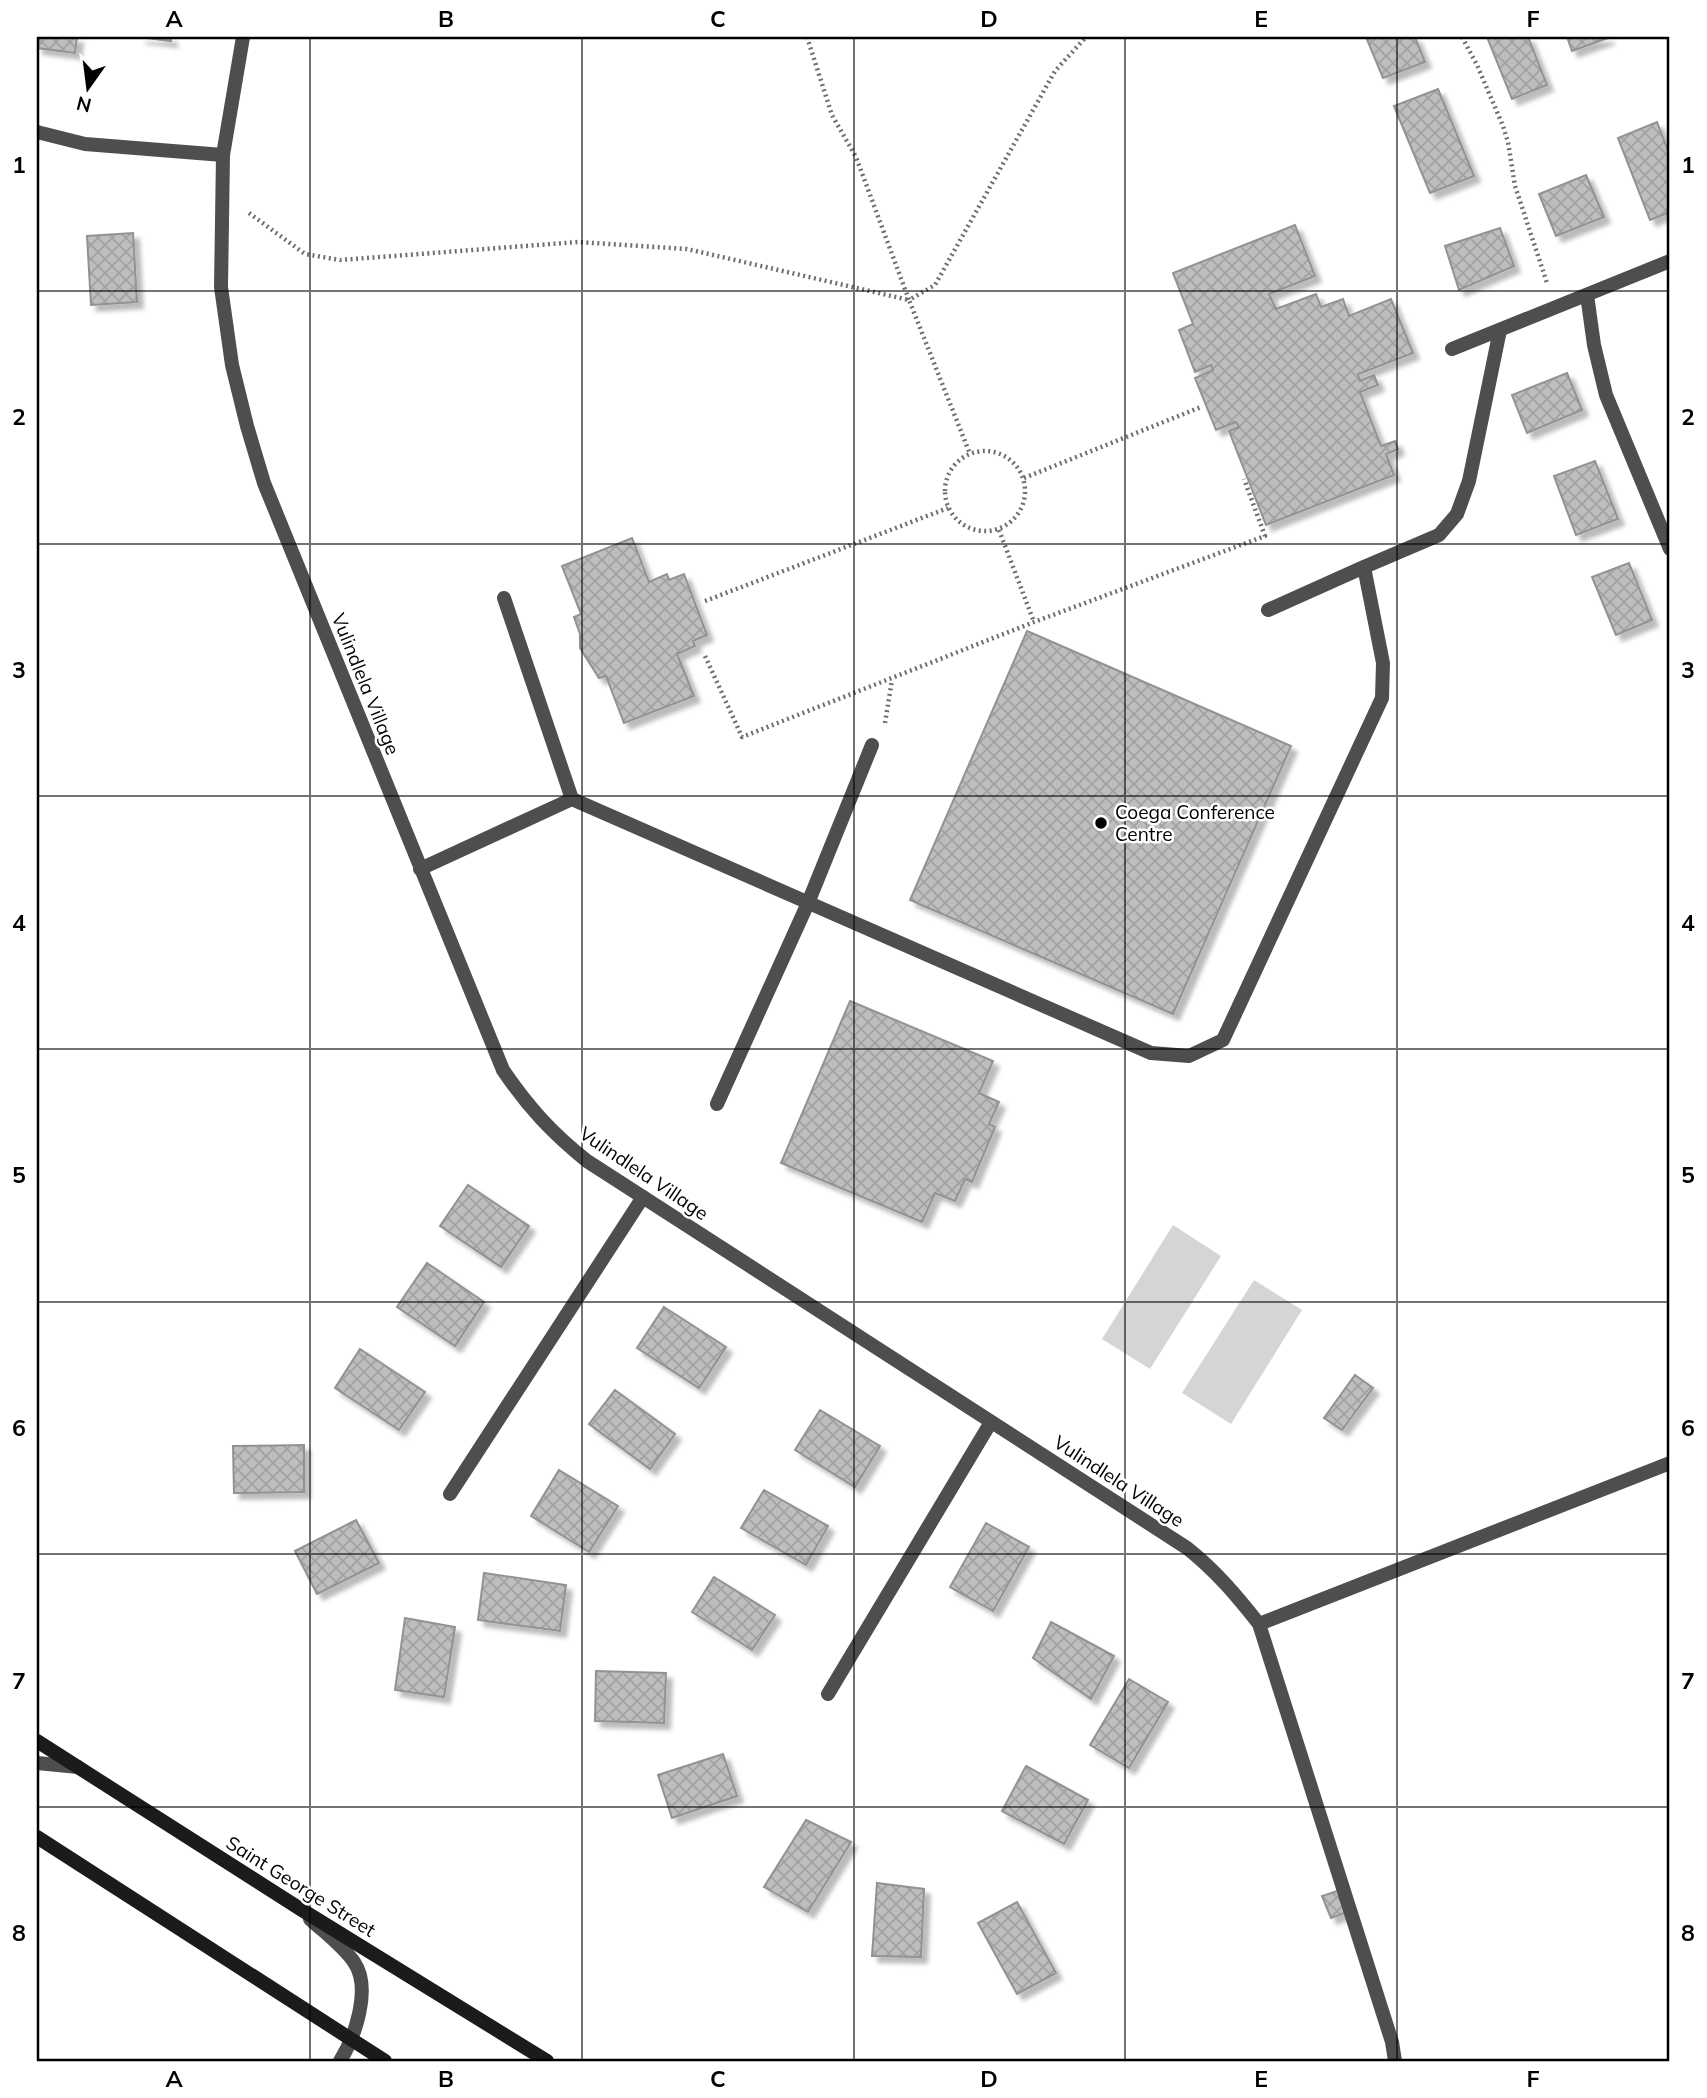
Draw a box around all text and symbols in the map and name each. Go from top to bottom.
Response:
text: A [165,4,183,33]
text: B [438,4,454,33]
text: C [710,4,726,33]
text: D [980,4,998,33]
text: E [1254,4,1268,33]
text: F [1526,4,1540,33]
north arrow [52,52,122,122]
text: N [74,91,94,118]
text: 1 [12,150,26,179]
text: 1 [1681,150,1695,179]
text: 2 [12,402,26,431]
text: 2 [1681,402,1695,431]
street label: Vulindlela Village [327,610,405,758]
text: 3 [12,655,26,684]
text: 3 [1681,655,1695,684]
place label: Coega Conference Centre [1115,800,1275,846]
marker: Coega Conference Centre [1093,815,1109,831]
text: 4 [12,908,26,937]
text: 4 [1681,908,1695,937]
street label: Vulindlela Village [575,1121,713,1225]
text: 5 [12,1160,26,1189]
text: 5 [1681,1160,1695,1189]
text: 6 [12,1413,26,1442]
text: 6 [1681,1413,1695,1442]
street label: Vulindlela Village [1049,1430,1189,1532]
text: 7 [12,1666,26,1695]
text: 7 [1681,1666,1695,1695]
street label: Saint George Street [222,1830,380,1942]
text: 8 [12,1918,26,1947]
text: 8 [1681,1918,1695,1947]
text: A [165,2064,183,2093]
text: B [438,2064,454,2093]
text: C [710,2064,726,2093]
text: D [980,2064,998,2093]
text: E [1254,2064,1268,2093]
text: F [1526,2064,1540,2093]

